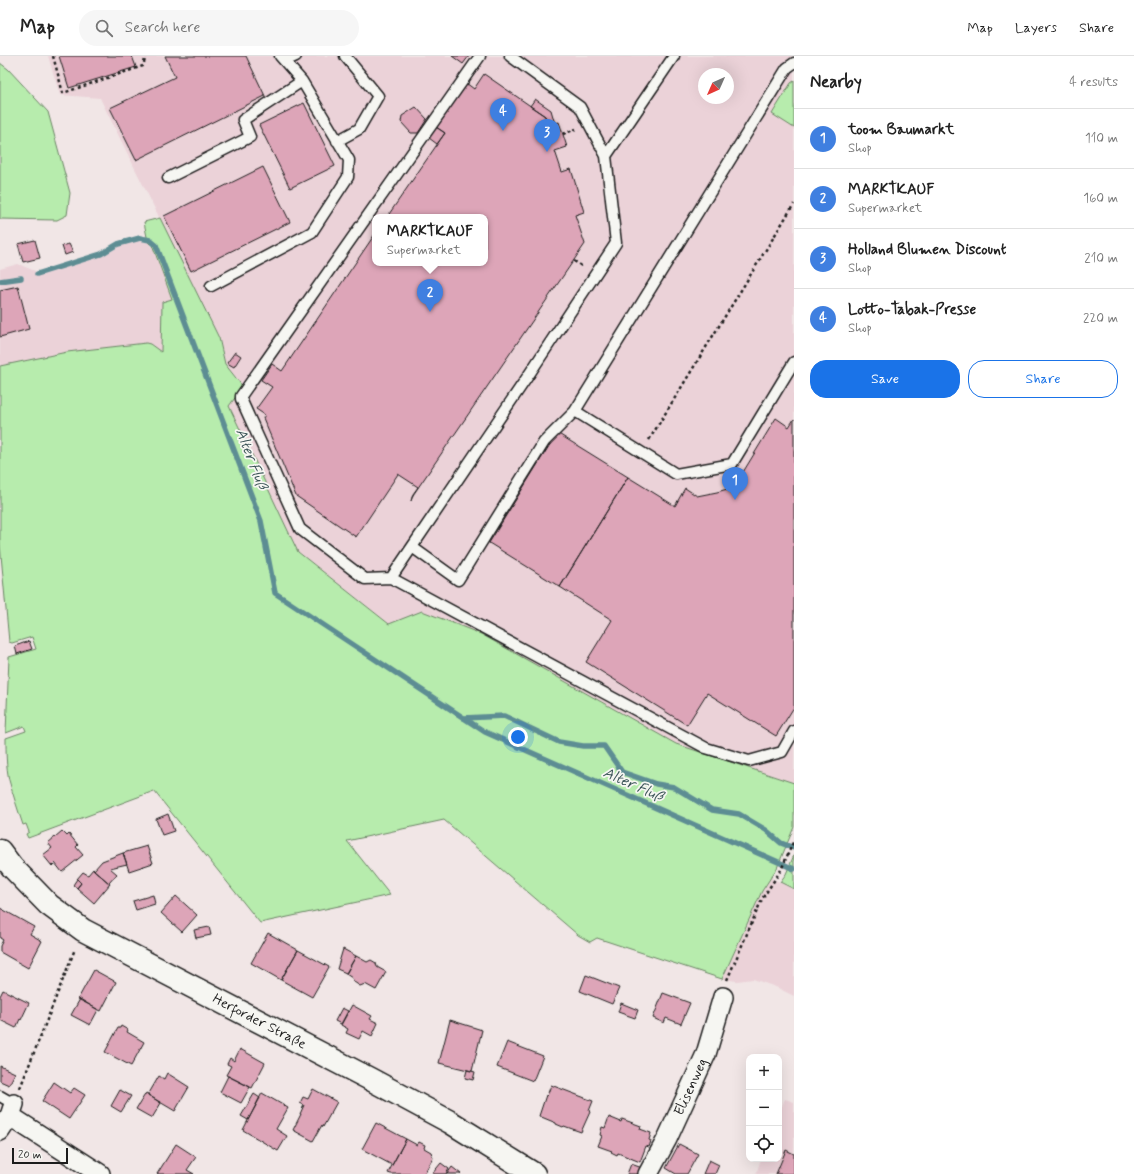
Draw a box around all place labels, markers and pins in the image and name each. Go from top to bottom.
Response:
pin: 4 [490,98,516,131]
pin: 3 [534,119,560,152]
pin: 2 [417,279,443,312]
pin: 1 [722,467,748,500]

